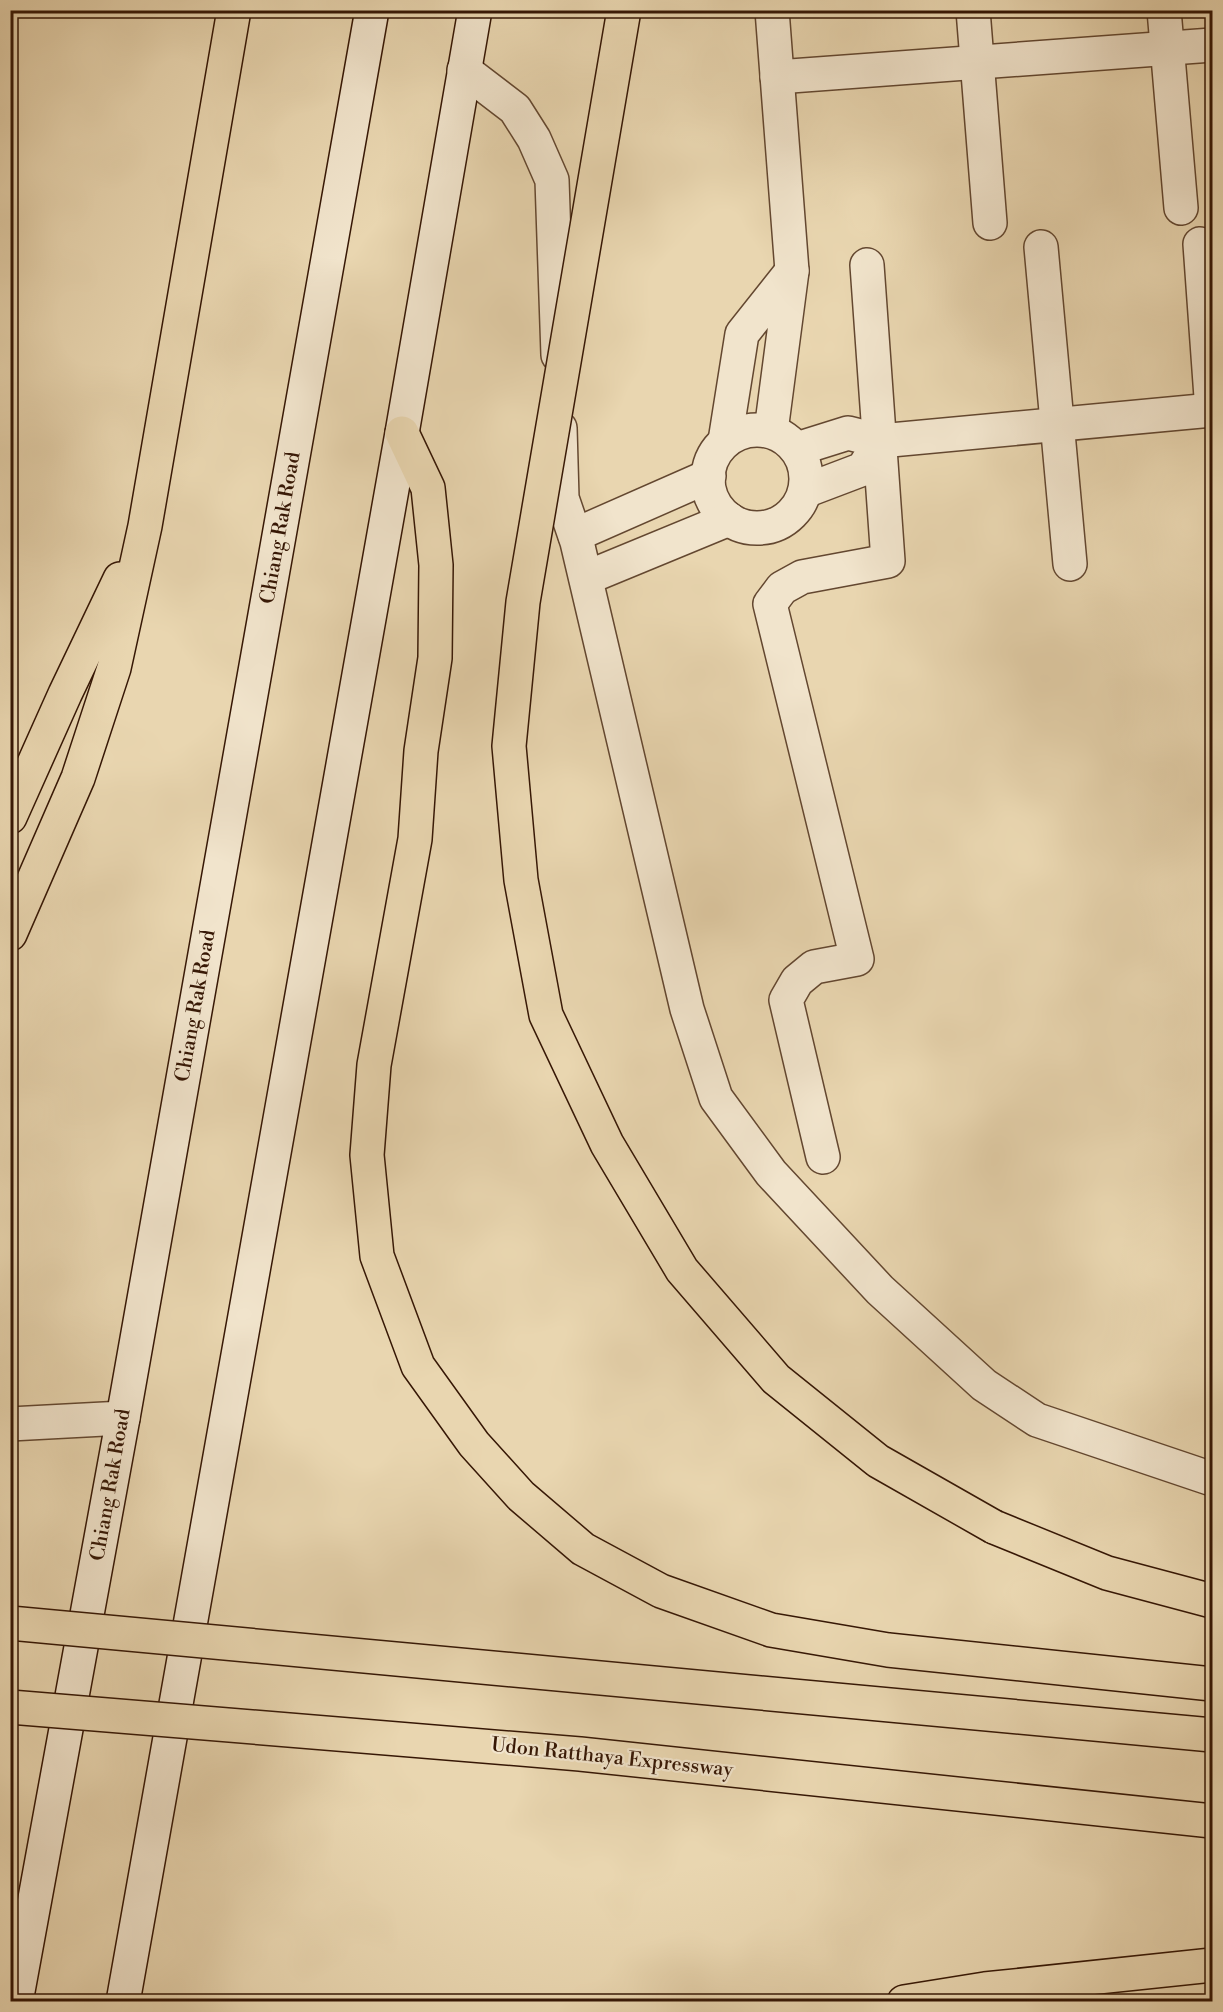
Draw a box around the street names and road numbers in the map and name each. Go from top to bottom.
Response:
street label: Chiang Rak Road [255,449,307,606]
street label: Chiang Rak Road [170,927,222,1084]
street label: Chiang Rak Road [85,1406,137,1563]
street label: Udon Ratthaya Expressway [490,1733,735,1783]

